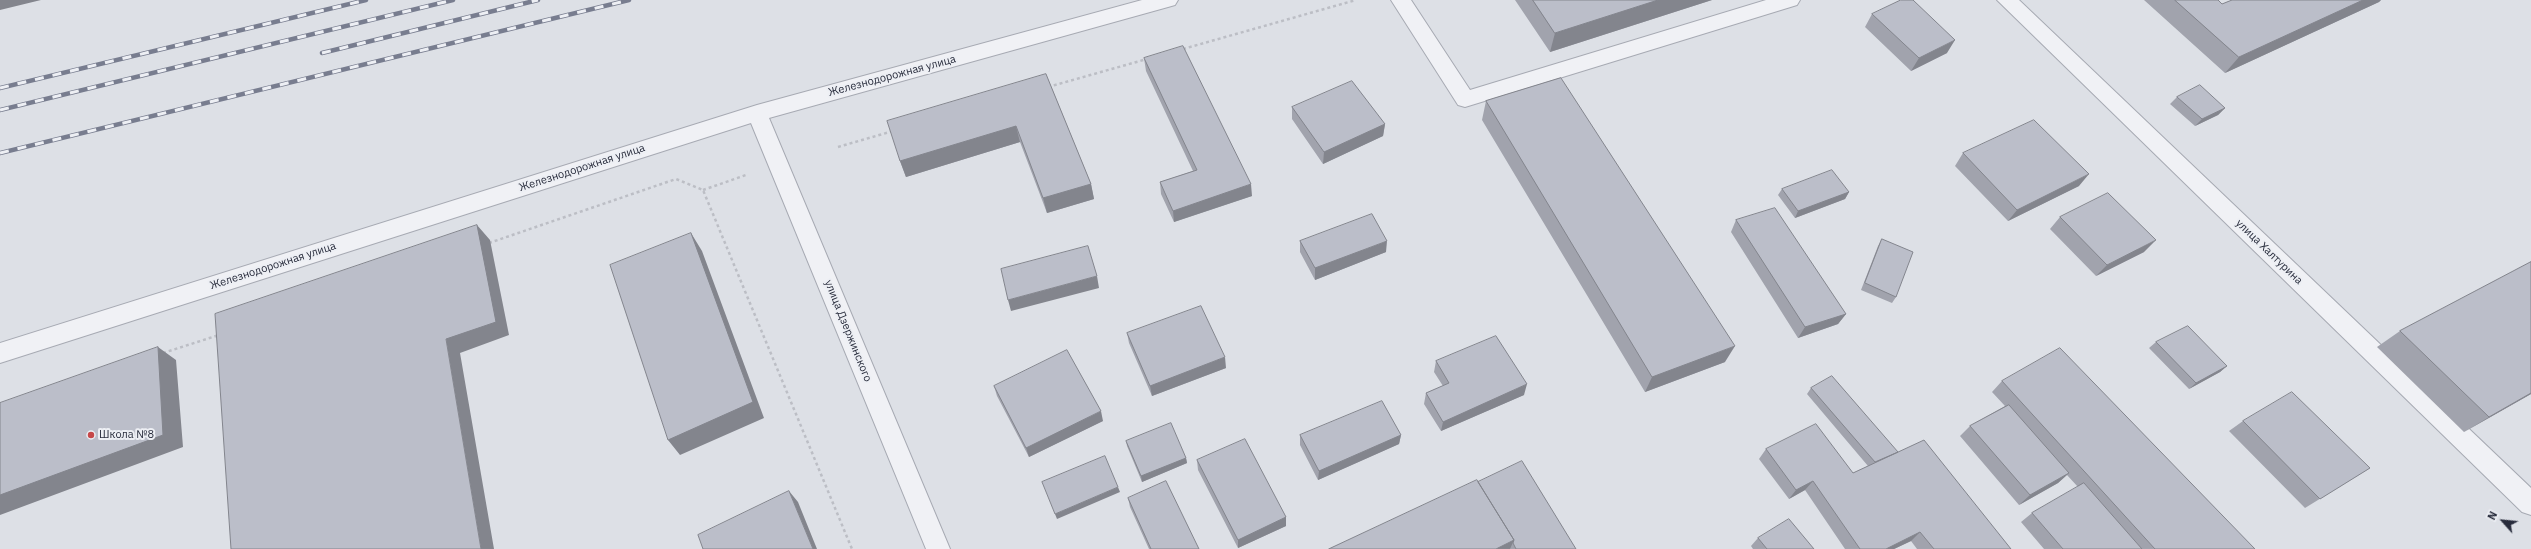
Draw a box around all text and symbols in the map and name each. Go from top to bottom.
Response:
street label: Железнодорожная улица [827,53,957,99]
street label: Железнодорожная улица [517,141,647,195]
street label: улица Халтурина [2233,217,2305,287]
street label: Железнодорожная улица [208,239,338,293]
street label: улица Дзержинского [822,278,874,384]
place label: Школа №8 [99,428,154,442]
marker: Школа №8 [86,430,96,440]
north arrow [2483,501,2523,541]
text: N [2484,509,2500,522]

